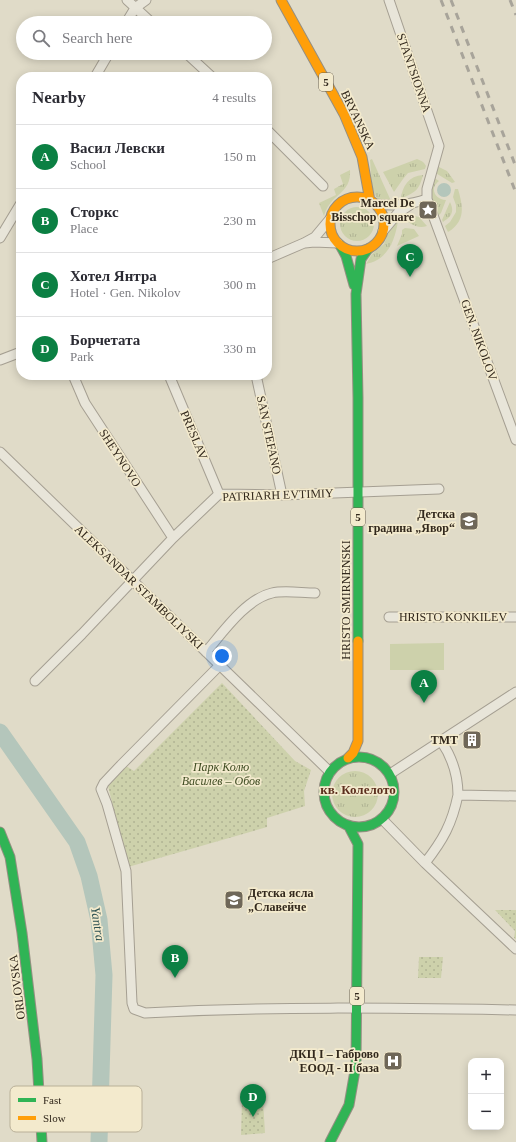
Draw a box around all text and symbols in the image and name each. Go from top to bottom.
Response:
search box [16,16,272,60]
icon: search [30,27,52,49]
text: Search here [62,30,132,46]
street label: STANTSIONNA [394,31,434,115]
road number: 5 [319,73,333,91]
text: Nearby [32,88,86,107]
street label: BRYANSKA [338,88,378,152]
text: 4 results [212,90,256,105]
text: Васил Левски [70,140,165,156]
text: A [40,149,50,164]
text: 150 m [223,149,256,164]
text: School [70,157,106,172]
place label: Marcel De Bisschop square [331,196,415,224]
place icon: Marcel De Bisschop square [417,199,439,221]
text: Сторкс [70,204,119,220]
text: B [41,213,49,228]
text: 230 m [223,213,256,228]
text: Place [70,221,98,236]
pin: C [397,244,423,277]
text: Хотел Янтра [70,268,157,284]
text: C [40,277,50,292]
text: 300 m [223,277,256,292]
text: Hotel · Gen. Nikolov [70,285,180,300]
street label: GEN. NIKOLOV [458,298,500,383]
text: Борчетата [70,332,140,348]
text: D [40,341,50,356]
text: 330 m [223,341,256,356]
text: Park [70,349,94,364]
street label: SAN STEFANO [254,394,284,476]
street label: PRESLAV [177,408,211,462]
street label: SHEYNOVO [96,427,144,490]
street label: PATRIARH EVTIMIY [222,486,334,504]
place label: Детска градина „Явор“ [368,507,455,535]
road number: 5 [351,508,365,526]
school or university icon: Детска градина „Явор“ [458,510,480,532]
street label: ALEKSANDAR STAMBOLIYSKI [72,522,206,652]
street label: HRISTO SMIRNENSKI [339,540,353,660]
street label: HRISTO KONKILEV [399,610,507,624]
your location [212,646,232,666]
pin: A [411,670,437,703]
building icon: TMT [461,729,483,751]
place label: TMT [431,733,458,747]
park label: Парк Колю Василев – Обов [182,760,260,788]
district label: кв. Колелото [320,782,396,797]
place label: Детска ясла „Славейче [248,886,313,914]
school or university icon: Детска ясла „Славейче [223,889,245,911]
water label: Yantra [88,906,108,943]
pin: B [162,945,188,978]
street label: ORLOVSKA [6,953,28,1020]
road number: 5 [350,987,364,1005]
place label: ДКЦ І – Габрово ЕООД - II база [290,1047,379,1075]
hospital icon: ДКЦ І – Габрово ЕООД - II база [382,1050,404,1072]
map controls [468,1058,504,1130]
button: + [468,1058,504,1094]
pin: D [240,1084,266,1117]
legend [10,1086,142,1132]
text: Fast [43,1094,61,1106]
button: − [468,1094,504,1130]
text: Slow [43,1112,66,1124]

